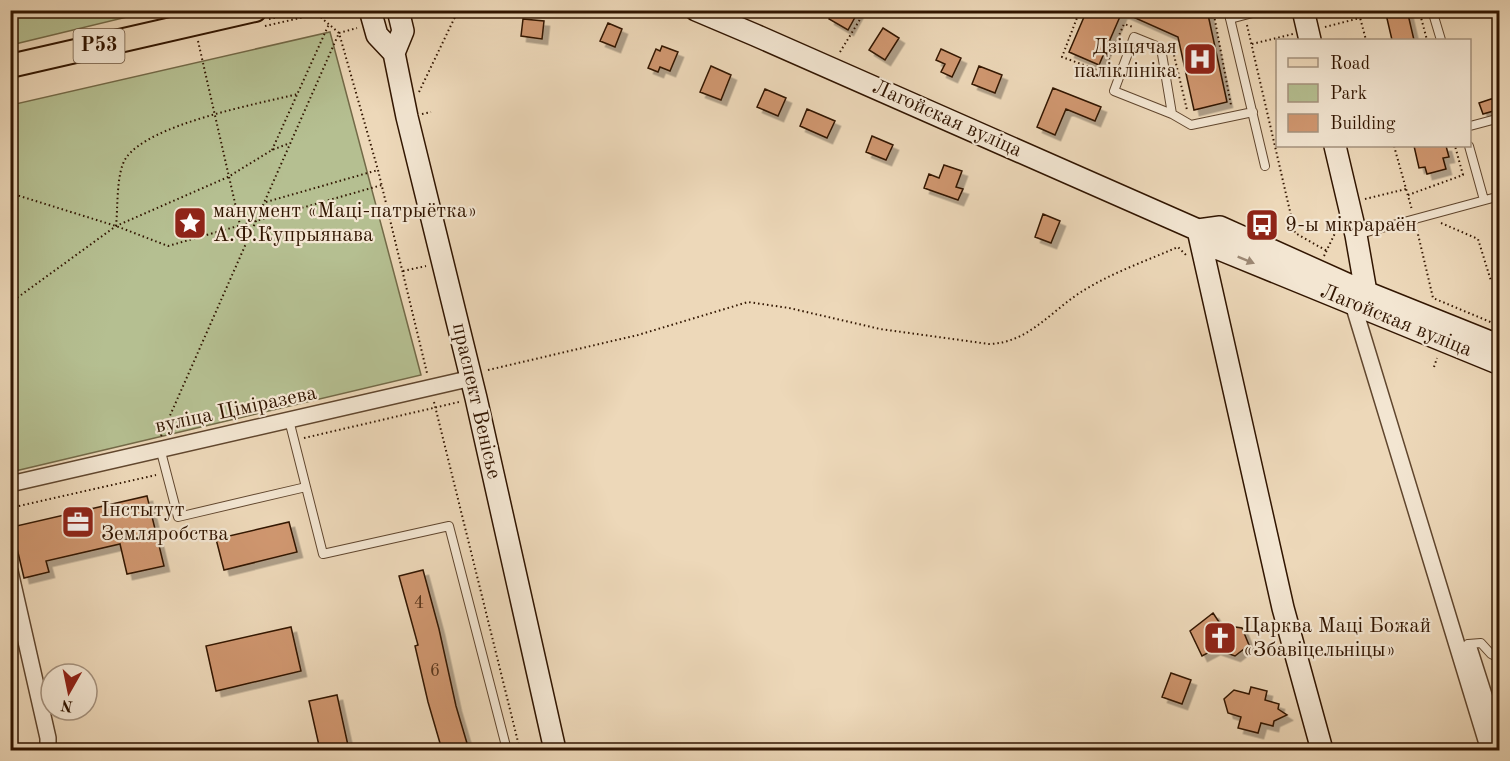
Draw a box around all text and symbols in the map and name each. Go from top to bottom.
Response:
road number: Р53 [74,29,124,63]
place label: Дзіцячая паліклініка [1074,37,1177,82]
legend [1276,39,1471,147]
hospital icon: Дзіцячая паліклініка [1182,41,1218,77]
text: Road [1330,55,1370,73]
street label: Лагойская вуліца [869,77,1025,161]
text: Park [1330,85,1367,103]
text: Building [1330,115,1396,133]
place label: манумент «Маці-патрыётка» А.Ф.Купрыянава [213,201,477,246]
place icon: манумент «Маці-патрыётка» А.Ф.Купрыянава [172,205,208,241]
bus stop icon: 9-ы мікрараён [1244,207,1280,243]
place label: 9-ы мікрараён [1285,215,1417,236]
one-way arrow [1238,255,1256,265]
street label: Лагойская вуліца [1317,281,1475,361]
street label: праспект Венісье [448,321,504,481]
street label: вуліца Ціміразева [153,383,319,437]
place label: Інстытут Земляробства [101,500,229,545]
office icon: Інстытут Земляробства [60,504,96,540]
house number: 4 [414,594,424,612]
place label: Царква Маці Божай «Збавіцельніцы» [1243,616,1431,661]
church icon: Царква Маці Божай «Збавіцельніцы» [1202,620,1238,656]
north arrow [39,662,99,722]
house number: 6 [430,662,440,680]
text: N [59,696,74,714]

